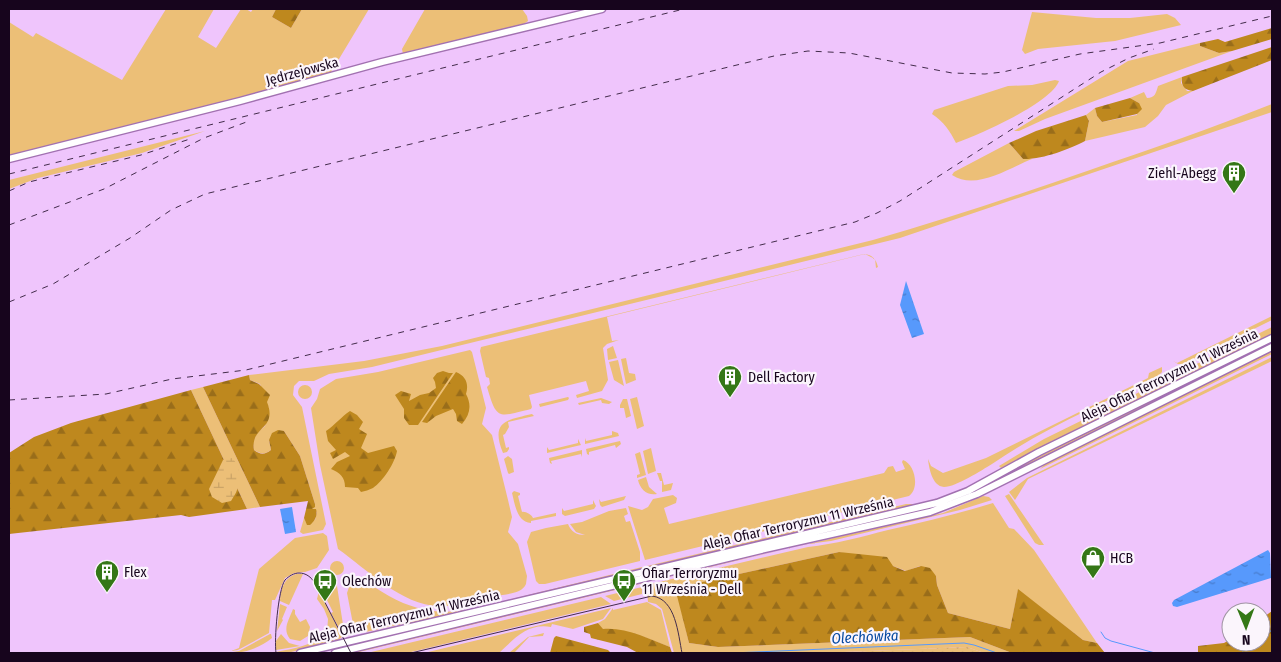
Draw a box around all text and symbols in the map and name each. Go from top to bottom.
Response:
street label: Jędrzejowska [264,54,340,89]
building icon: Ziehl-Abegg [1221,160,1247,194]
place label: Ziehl-Abegg [1148,165,1216,182]
street label: Aleja Ofiar Terroryzmu 11 Września [1078,325,1261,426]
building icon: Dell Factory [717,364,743,398]
place label: Dell Factory [748,369,815,386]
street label: Aleja Ofiar Terroryzmu 11 Września [701,493,895,554]
shop icon: HCB [1080,545,1106,579]
place label: HCB [1110,550,1134,567]
building icon: Flex [94,559,120,593]
place label: Flex [124,564,147,581]
place label: Ofiar Terroryzmu 11 Września - Dell [642,565,742,598]
bus stop icon: Olechów [312,568,338,602]
bus stop icon: Ofiar Terroryzmu 11 Września - Dell [611,568,637,602]
place label: Olechów [342,573,391,590]
street label: Aleja Ofiar Terroryzmu 11 Września [307,586,501,647]
north arrow [1221,602,1271,652]
water label: Olechówka [831,626,899,648]
text: N [1242,631,1251,648]

